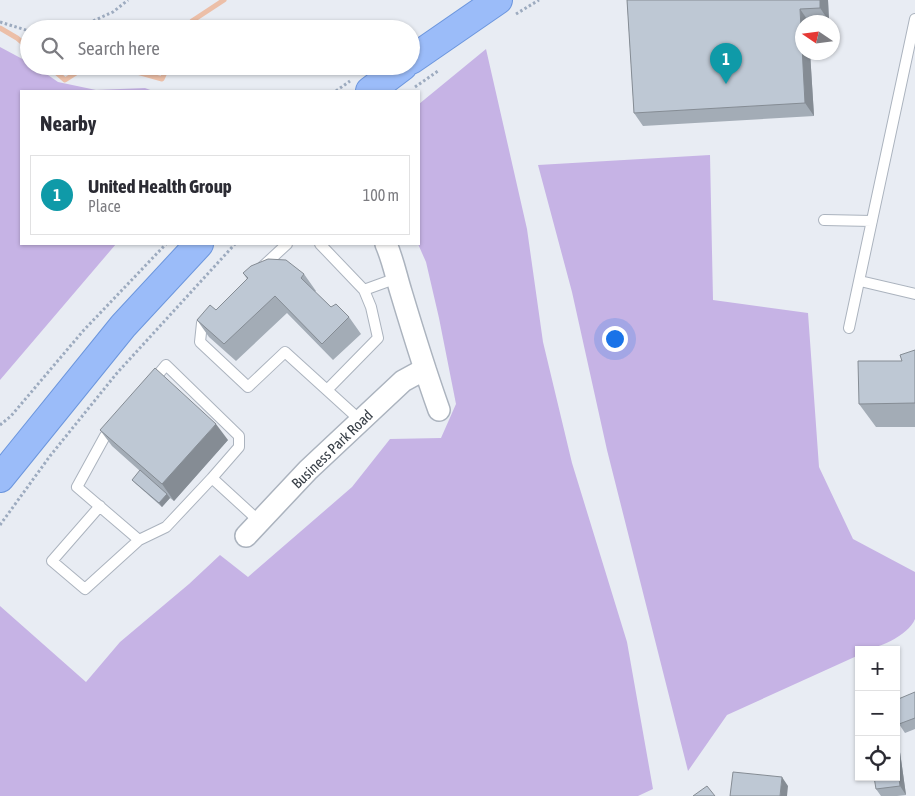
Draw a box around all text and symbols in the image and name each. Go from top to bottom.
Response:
north arrow [795,15,840,60]
search box [20,20,420,75]
icon: search [38,34,66,62]
text: Search here [78,37,160,59]
pin: 1 [710,43,742,84]
text: Nearby [40,111,96,135]
text: United Health Group [88,175,232,197]
text: 1 [53,186,61,204]
text: 100 m [363,186,399,204]
text: Place [88,197,121,215]
your location [602,326,628,352]
street label: Business Park Road [288,406,376,492]
map controls [855,646,900,781]
button: + [855,646,900,691]
button: − [855,691,900,736]
button: locate [855,736,900,781]

